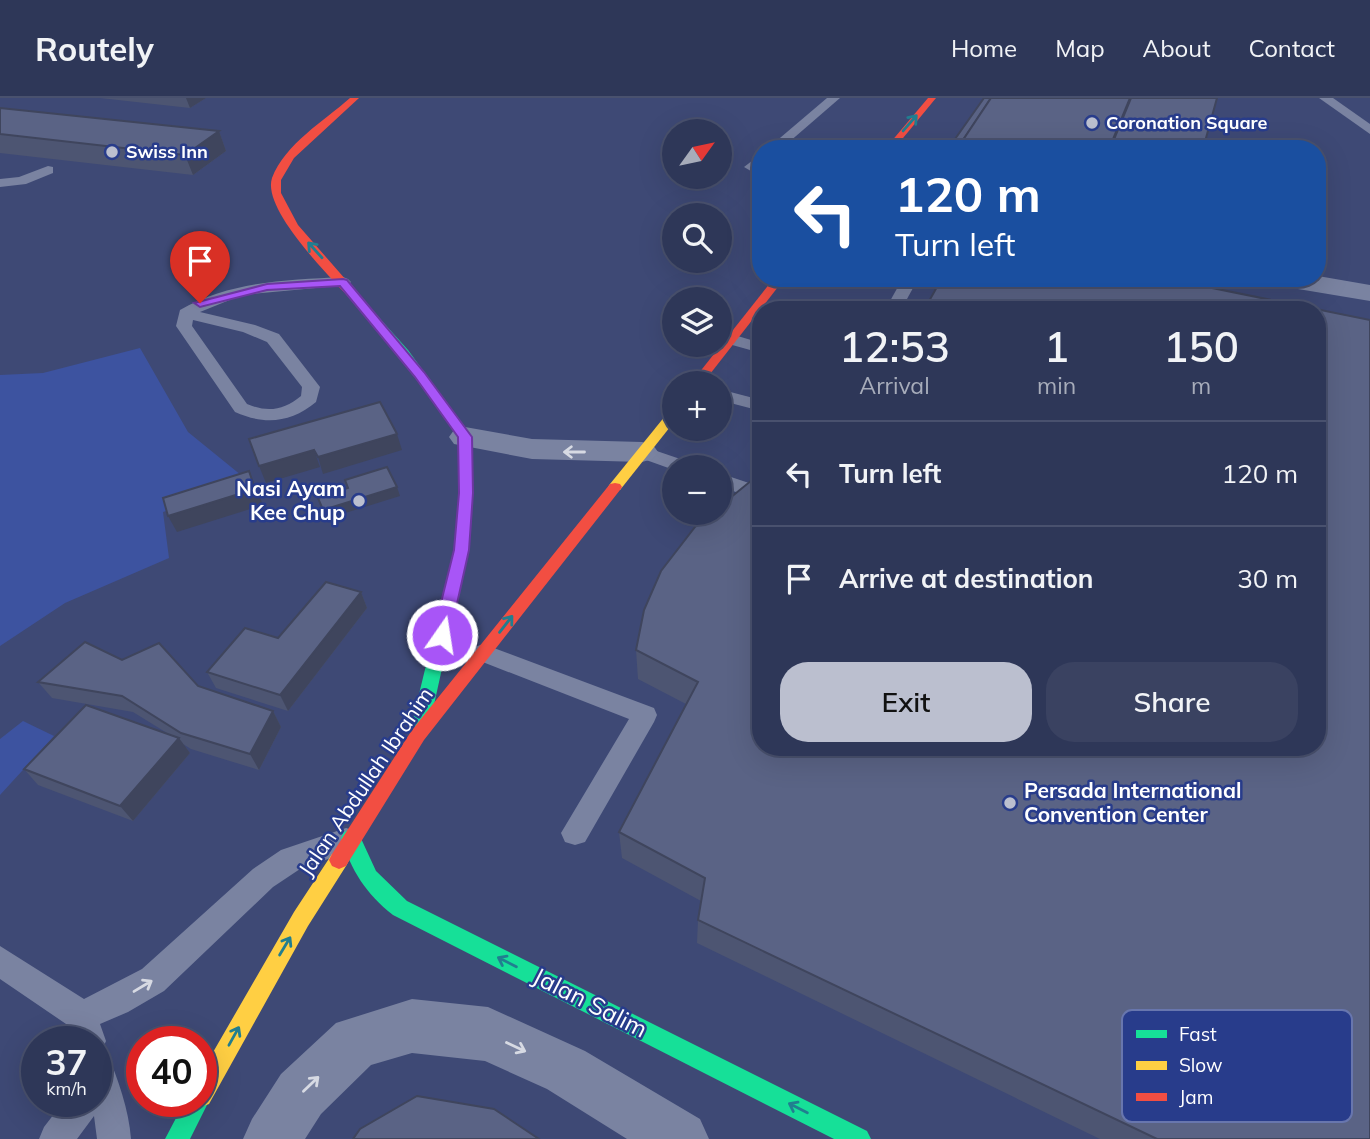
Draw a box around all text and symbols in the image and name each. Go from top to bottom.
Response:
text: Routely [35,28,154,69]
text: Home [951,33,1017,63]
text: Map [1055,33,1105,63]
text: About [1143,33,1211,63]
text: Contact [1249,33,1335,63]
place label: Coronation Square [1106,111,1268,134]
one-way arrow [902,115,918,133]
marker: Coronation Square [1084,115,1100,131]
north arrow [662,119,732,189]
map controls [662,119,732,525]
place label: Swiss Inn [126,140,208,163]
marker: Swiss Inn [104,144,120,160]
text: 120 m [895,163,1041,224]
icon: left [780,168,871,259]
button: search [662,203,732,273]
text: Turn left [895,224,1015,264]
pin [170,231,230,303]
icon: arrive [181,242,219,280]
one-way arrow [307,242,323,260]
button: layers [662,287,732,357]
text: 12:53 [839,320,950,373]
text: 1 [1044,320,1069,373]
text: 150 [1163,320,1239,373]
button: + [662,371,732,441]
text: Arrival [859,371,930,400]
text: min [1037,371,1076,400]
text: m [1191,371,1211,400]
one-way arrow [563,445,586,459]
button: − [662,455,732,525]
icon: left [780,455,818,493]
text: Turn left [839,457,941,490]
text: 120 m [1222,457,1298,490]
place label: Nasi Ayam Kee Chup [236,475,345,525]
marker: Nasi Ayam Kee Chup [351,493,367,509]
icon: arrive [780,560,818,598]
text: Arrive at destination [839,562,1094,595]
text: 30 m [1237,562,1298,595]
position arrow [405,598,479,672]
one-way arrow [498,616,514,634]
button: Exit [780,662,1032,742]
button: Share [1046,662,1298,742]
street label: Jalan Abdullah Ibrahim [292,682,438,881]
place label: Persada International Convention Center [1024,777,1241,827]
marker: Persada International Convention Center [1002,795,1018,811]
one-way arrow [279,936,293,956]
one-way arrow [497,954,518,968]
street label: Jalan Salim [528,960,653,1044]
one-way arrow [132,978,152,992]
legend [1122,1010,1352,1122]
text: Fast [1179,1022,1217,1046]
speed limit sign: 40 [126,1026,217,1117]
one-way arrow [228,1026,241,1047]
text: 37 [45,1040,88,1084]
one-way arrow [505,1041,526,1054]
text: Slow [1179,1053,1223,1077]
one-way arrow [302,1075,319,1092]
text: km/h [46,1077,87,1100]
text: Jam [1179,1085,1213,1109]
one-way arrow [788,1101,809,1115]

